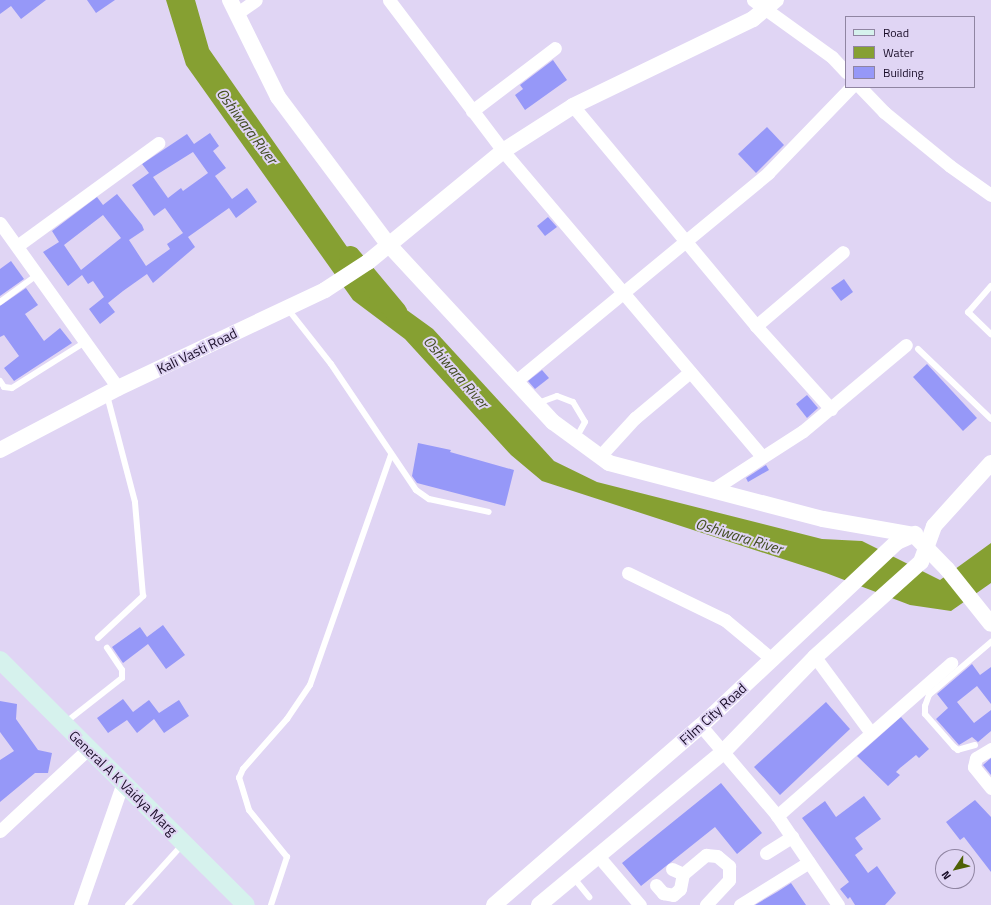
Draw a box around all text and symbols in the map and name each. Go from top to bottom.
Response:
legend [845,16,975,88]
text: Road [883,23,909,42]
text: Water [883,43,914,62]
text: Building [883,63,924,82]
water label: Oshiwara River [213,85,281,167]
street label: Kali Vasti Road [154,324,240,378]
water label: Oshiwara River [420,332,492,412]
water label: Oshiwara River [693,514,785,558]
street label: Film City Road [676,680,750,748]
street label: General A K Vaidya Marg [66,727,180,839]
north arrow [935,849,975,889]
text: N [937,868,955,883]

